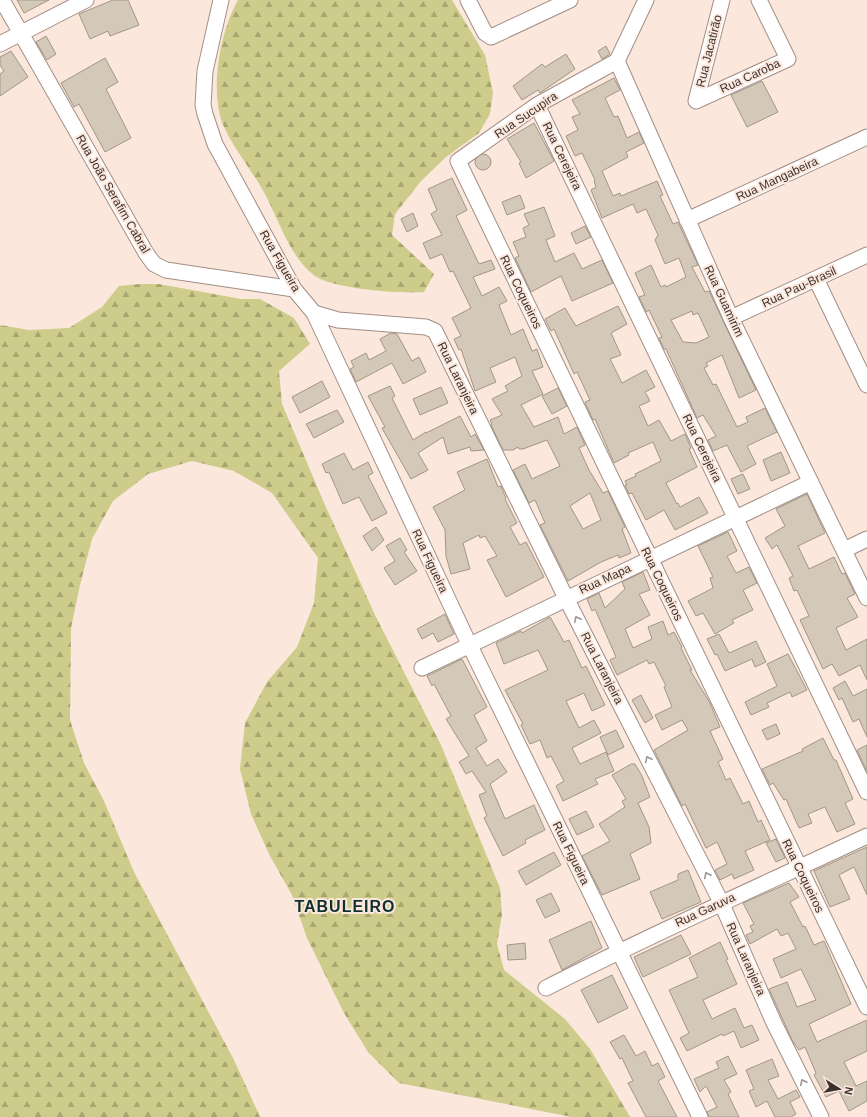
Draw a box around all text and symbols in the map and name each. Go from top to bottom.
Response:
street label: Rua Jacatirão [693,13,725,89]
street label: Rua Caroba [718,56,783,96]
street label: Rua Sucupira [492,89,560,141]
street label: Rua Cerejeira [539,120,585,193]
street label: Rua João Serafim Cabral [73,132,153,256]
street label: Rua Mangabeira [734,154,820,204]
street label: Rua Figueira [257,228,303,295]
street label: Rua Coqueiros [497,253,545,331]
street label: Rua Guamirim [701,263,747,339]
street label: Rua Pau-Brasil [759,264,839,310]
street label: Rua Laranjeira [434,340,482,417]
street label: Rua Cerejeira [679,412,725,485]
street label: Rua Figueira [409,527,451,595]
street label: Rua Coqueiros [638,545,686,623]
street label: Rua Mapa [577,561,633,597]
one-way arrow [574,615,581,623]
street label: Rua Laranjeira [578,630,626,707]
one-way arrow [646,756,653,764]
street label: Rua Figueira [550,819,592,887]
street label: Rua Coqueiros [779,837,827,915]
one-way arrow [705,872,712,880]
street label: Rua Garuva [673,890,738,930]
district label: TABULEIRO [294,898,396,915]
street label: Rua Laranjeira [724,920,769,998]
north arrow [819,1069,859,1109]
one-way arrow [800,1079,808,1086]
text: N [842,1086,855,1096]

